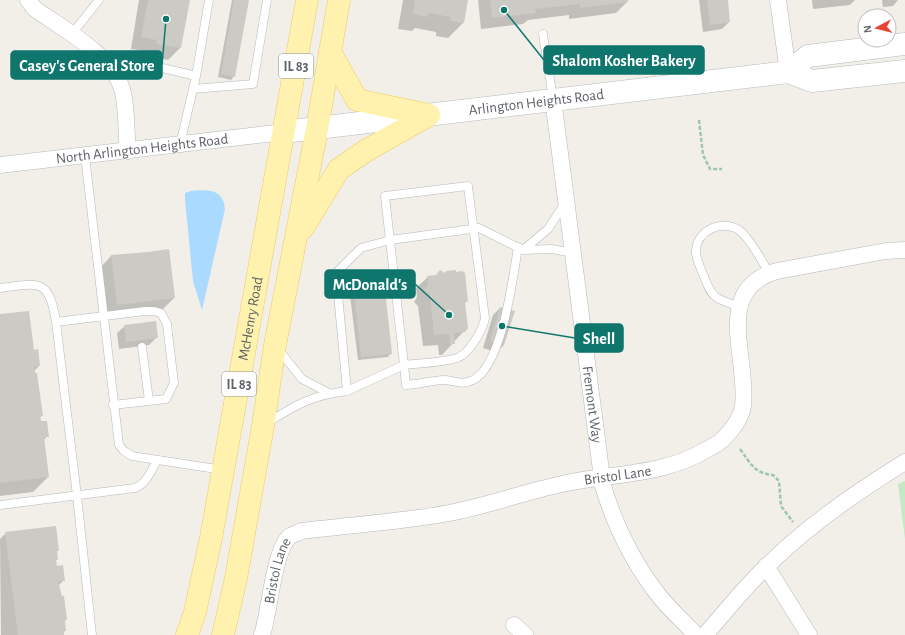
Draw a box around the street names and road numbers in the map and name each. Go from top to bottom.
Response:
road number: IL 83 [279,54,313,78]
street label: Arlington Heights Road [468,87,605,118]
street label: North Arlington Heights Road [55,132,229,166]
street label: McHenry Road [236,275,266,362]
street label: Fremont Way [580,365,604,445]
road number: IL 83 [222,372,256,396]
street label: Bristol Lane [583,463,653,488]
street label: Bristol Lane [262,535,294,605]

